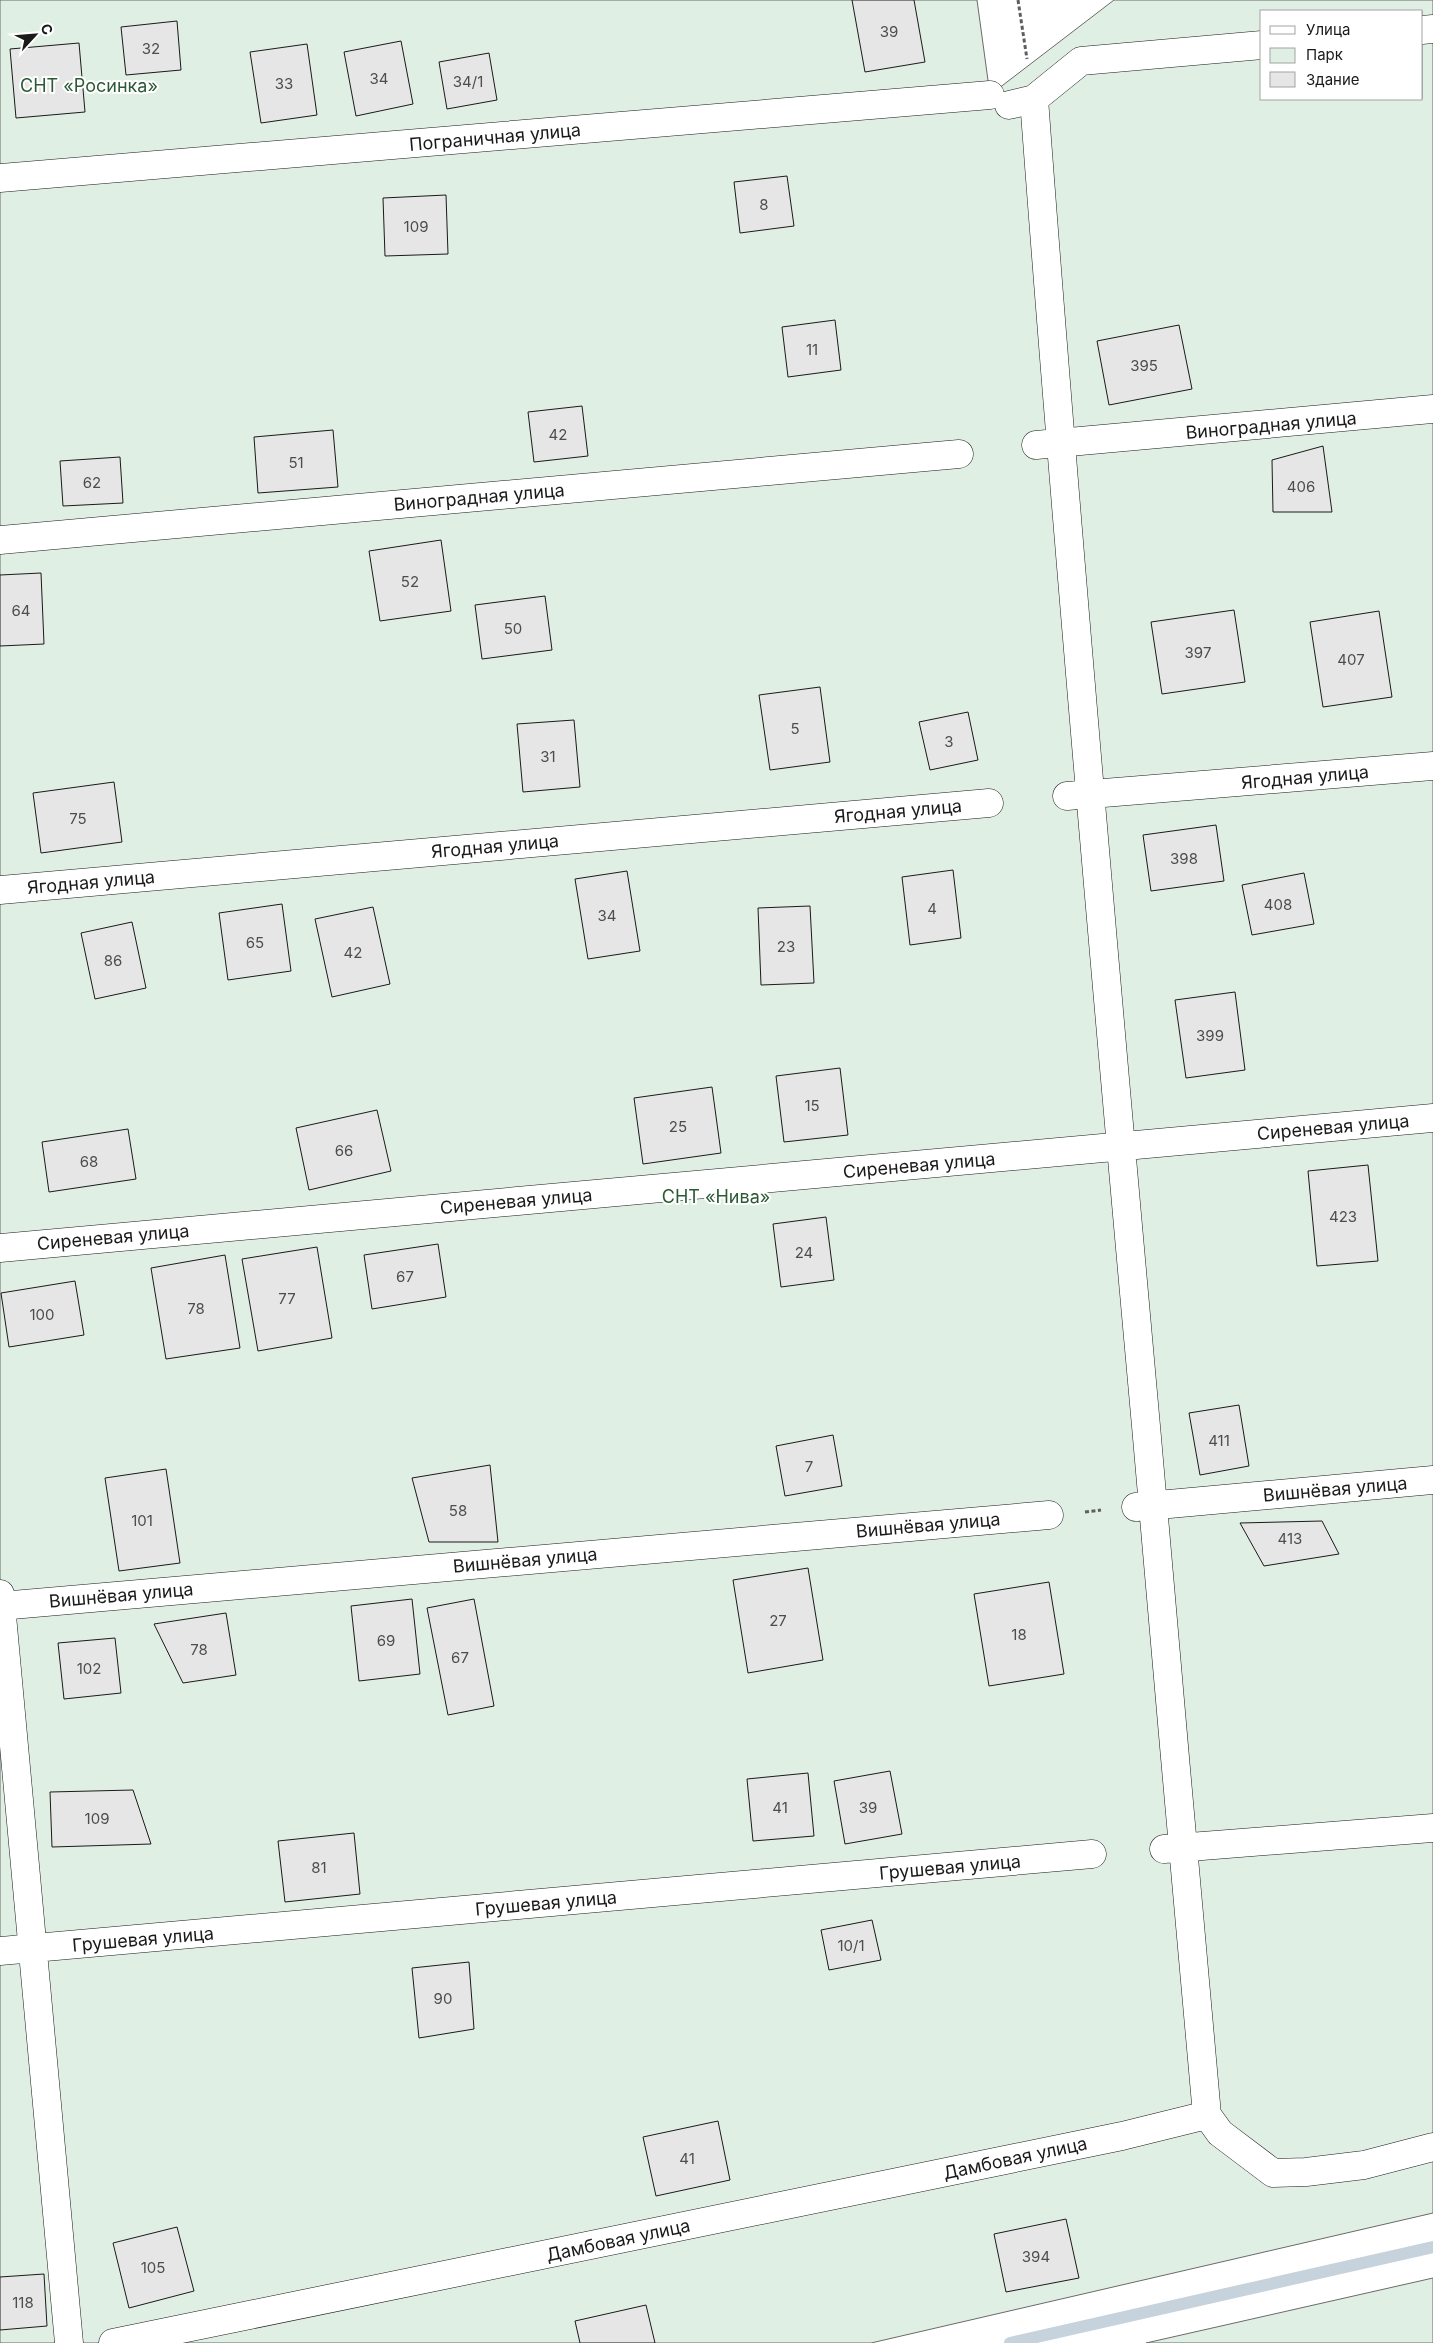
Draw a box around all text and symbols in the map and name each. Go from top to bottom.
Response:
north arrow [10,10,60,60]
legend [1260,10,1423,100]
text: Улица [1306,20,1350,39]
text: С [37,21,57,37]
house number: 39 [880,22,898,41]
house number: 32 [142,39,160,58]
text: Парк [1306,45,1343,64]
house number: 34 [370,69,388,88]
text: Здание [1306,70,1360,89]
house number: 34/1 [453,72,483,91]
house number: 33 [275,74,293,93]
park label: СНТ «Росинка» [20,75,158,96]
street label: Пограничная улица [408,119,582,155]
house number: 8 [759,195,769,214]
house number: 109 [404,217,428,236]
house number: 11 [806,340,818,359]
house number: 395 [1130,356,1158,375]
street label: Виноградная улица [1185,407,1357,443]
house number: 42 [549,425,567,444]
house number: 51 [288,453,304,472]
house number: 62 [83,473,101,492]
house number: 406 [1287,477,1315,496]
street label: Виноградная улица [393,479,565,515]
house number: 52 [401,572,419,591]
house number: 64 [12,601,31,620]
house number: 50 [504,619,522,638]
house number: 397 [1185,643,1211,662]
house number: 407 [1337,650,1365,669]
house number: 5 [790,719,800,738]
house number: 3 [944,732,954,751]
house number: 31 [540,747,556,766]
street label: Ягодная улица [1240,761,1370,793]
street label: Ягодная улица [833,795,963,827]
house number: 75 [69,809,87,828]
street label: Ягодная улица [430,830,560,862]
house number: 398 [1170,849,1198,868]
street label: Ягодная улица [26,866,156,898]
house number: 408 [1264,895,1292,914]
house number: 4 [927,899,937,918]
house number: 34 [598,906,616,925]
house number: 65 [246,933,264,952]
house number: 23 [777,937,795,956]
house number: 42 [344,943,362,962]
house number: 86 [104,951,122,970]
house number: 399 [1196,1026,1224,1045]
house number: 15 [804,1096,820,1115]
street label: Сиреневая улица [1256,1110,1410,1144]
house number: 25 [669,1117,687,1136]
house number: 66 [335,1141,353,1160]
street label: Сиреневая улица [842,1148,996,1182]
house number: 68 [80,1152,98,1171]
street label: Сиреневая улица [439,1184,593,1218]
park label: СНТ «Нива» [662,1186,770,1207]
house number: 423 [1329,1207,1357,1226]
street label: Сиреневая улица [36,1220,190,1254]
house number: 24 [795,1243,813,1262]
house number: 67 [396,1267,414,1286]
house number: 77 [278,1289,296,1308]
house number: 78 [187,1299,205,1318]
house number: 100 [29,1305,55,1324]
house number: 411 [1208,1431,1230,1450]
house number: 7 [805,1457,813,1476]
street label: Вишнёвая улица [1262,1472,1408,1506]
house number: 58 [449,1501,467,1520]
street label: Вишнёвая улица [855,1508,1001,1542]
house number: 101 [131,1511,153,1530]
house number: 413 [1278,1529,1302,1548]
street label: Вишнёвая улица [452,1543,598,1577]
street label: Вишнёвая улица [48,1578,194,1612]
house number: 27 [769,1611,787,1630]
house number: 18 [1011,1625,1027,1644]
house number: 69 [377,1631,395,1650]
house number: 78 [190,1640,208,1659]
house number: 67 [451,1648,469,1667]
house number: 102 [77,1659,101,1678]
house number: 41 [772,1798,788,1817]
house number: 39 [859,1798,877,1817]
house number: 109 [85,1809,109,1828]
street label: Грушевая улица [878,1850,1022,1884]
house number: 81 [311,1858,327,1877]
street label: Грушевая улица [474,1886,618,1920]
street label: Грушевая улица [71,1922,215,1956]
house number: 10/1 [837,1936,865,1955]
house number: 90 [434,1989,452,2008]
street label: Дамбовая улица [941,2132,1089,2184]
house number: 41 [679,2149,695,2168]
street label: Дамбовая улица [544,2214,692,2266]
house number: 394 [1022,2247,1050,2266]
house number: 105 [141,2258,165,2277]
house number: 118 [12,2293,34,2312]

